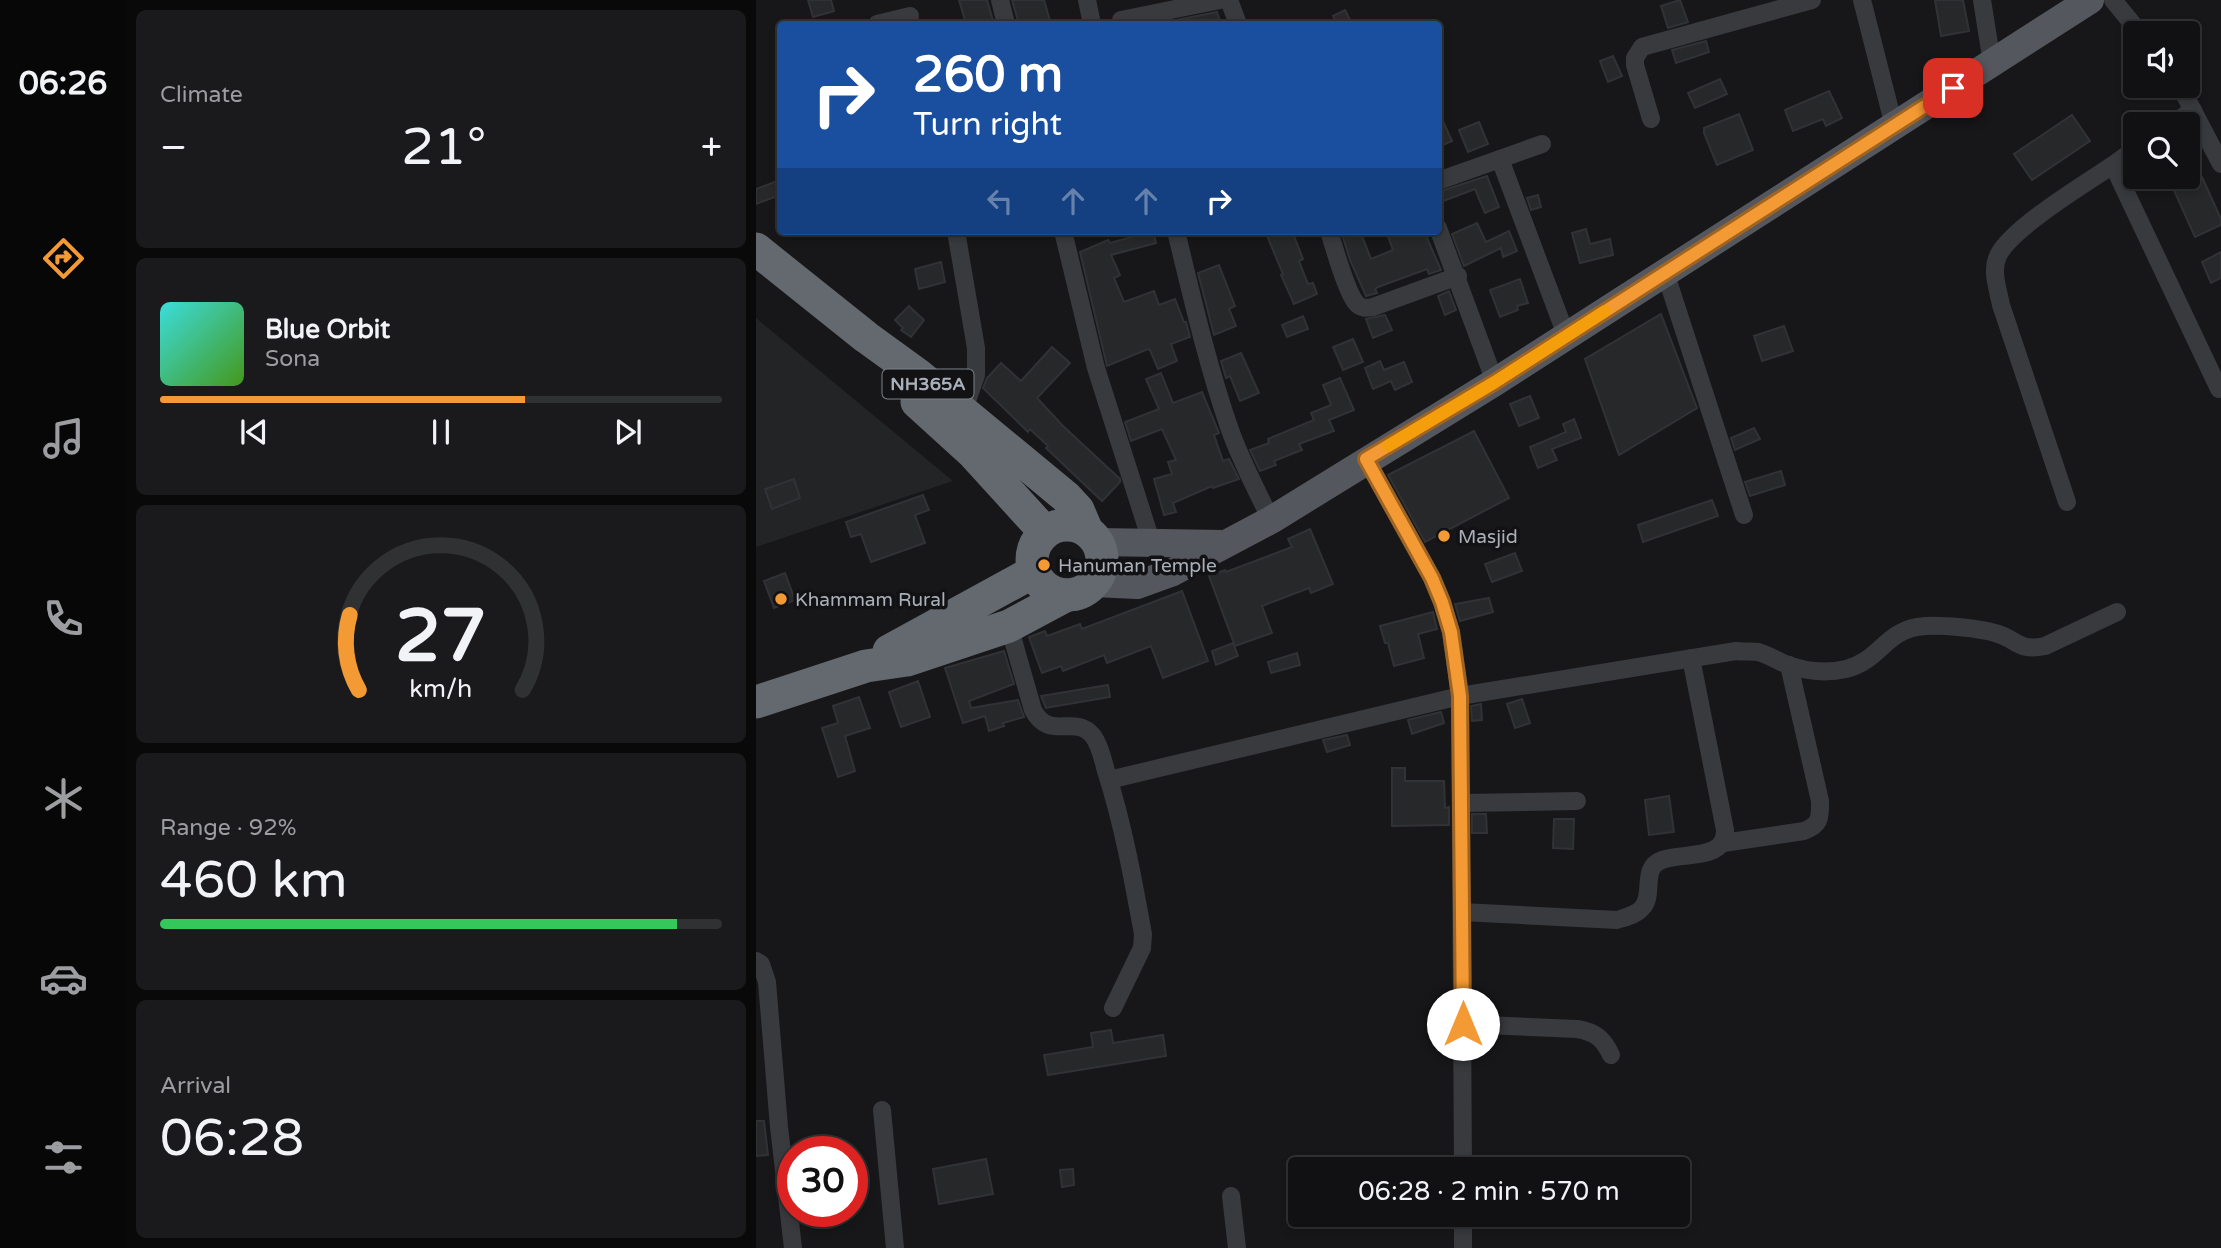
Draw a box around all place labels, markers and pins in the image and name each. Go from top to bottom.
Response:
pin [1923,58,1983,118]
place label: Masjid [1458,526,1518,548]
marker: Masjid [1436,528,1452,544]
place label: Hanuman Temple [1058,555,1217,577]
marker: Hanuman Temple [1036,557,1052,573]
place label: Khammam Rural [795,589,946,611]
marker: Khammam Rural [773,591,789,607]

